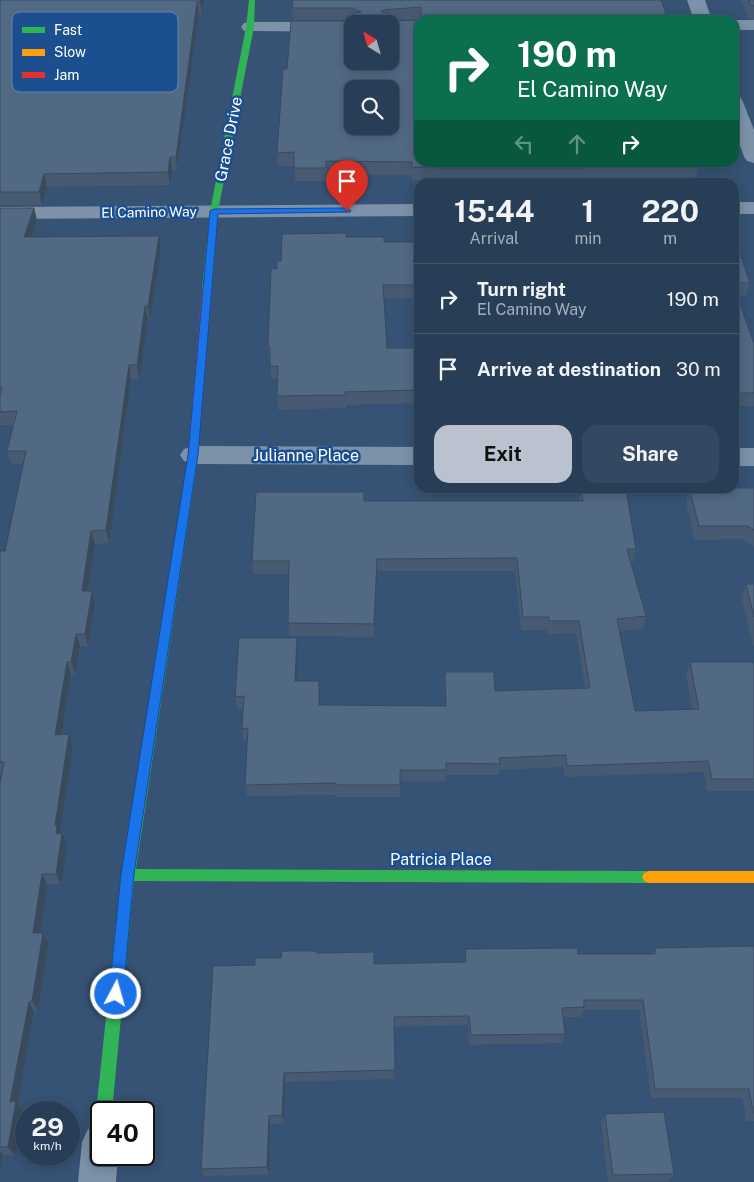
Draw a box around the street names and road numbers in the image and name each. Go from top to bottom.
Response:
street label: Grace Drive [211,95,246,183]
street label: El Camino Way [101,203,198,221]
street label: Julianne Place [253,446,359,465]
street label: Patricia Place [390,850,492,869]

